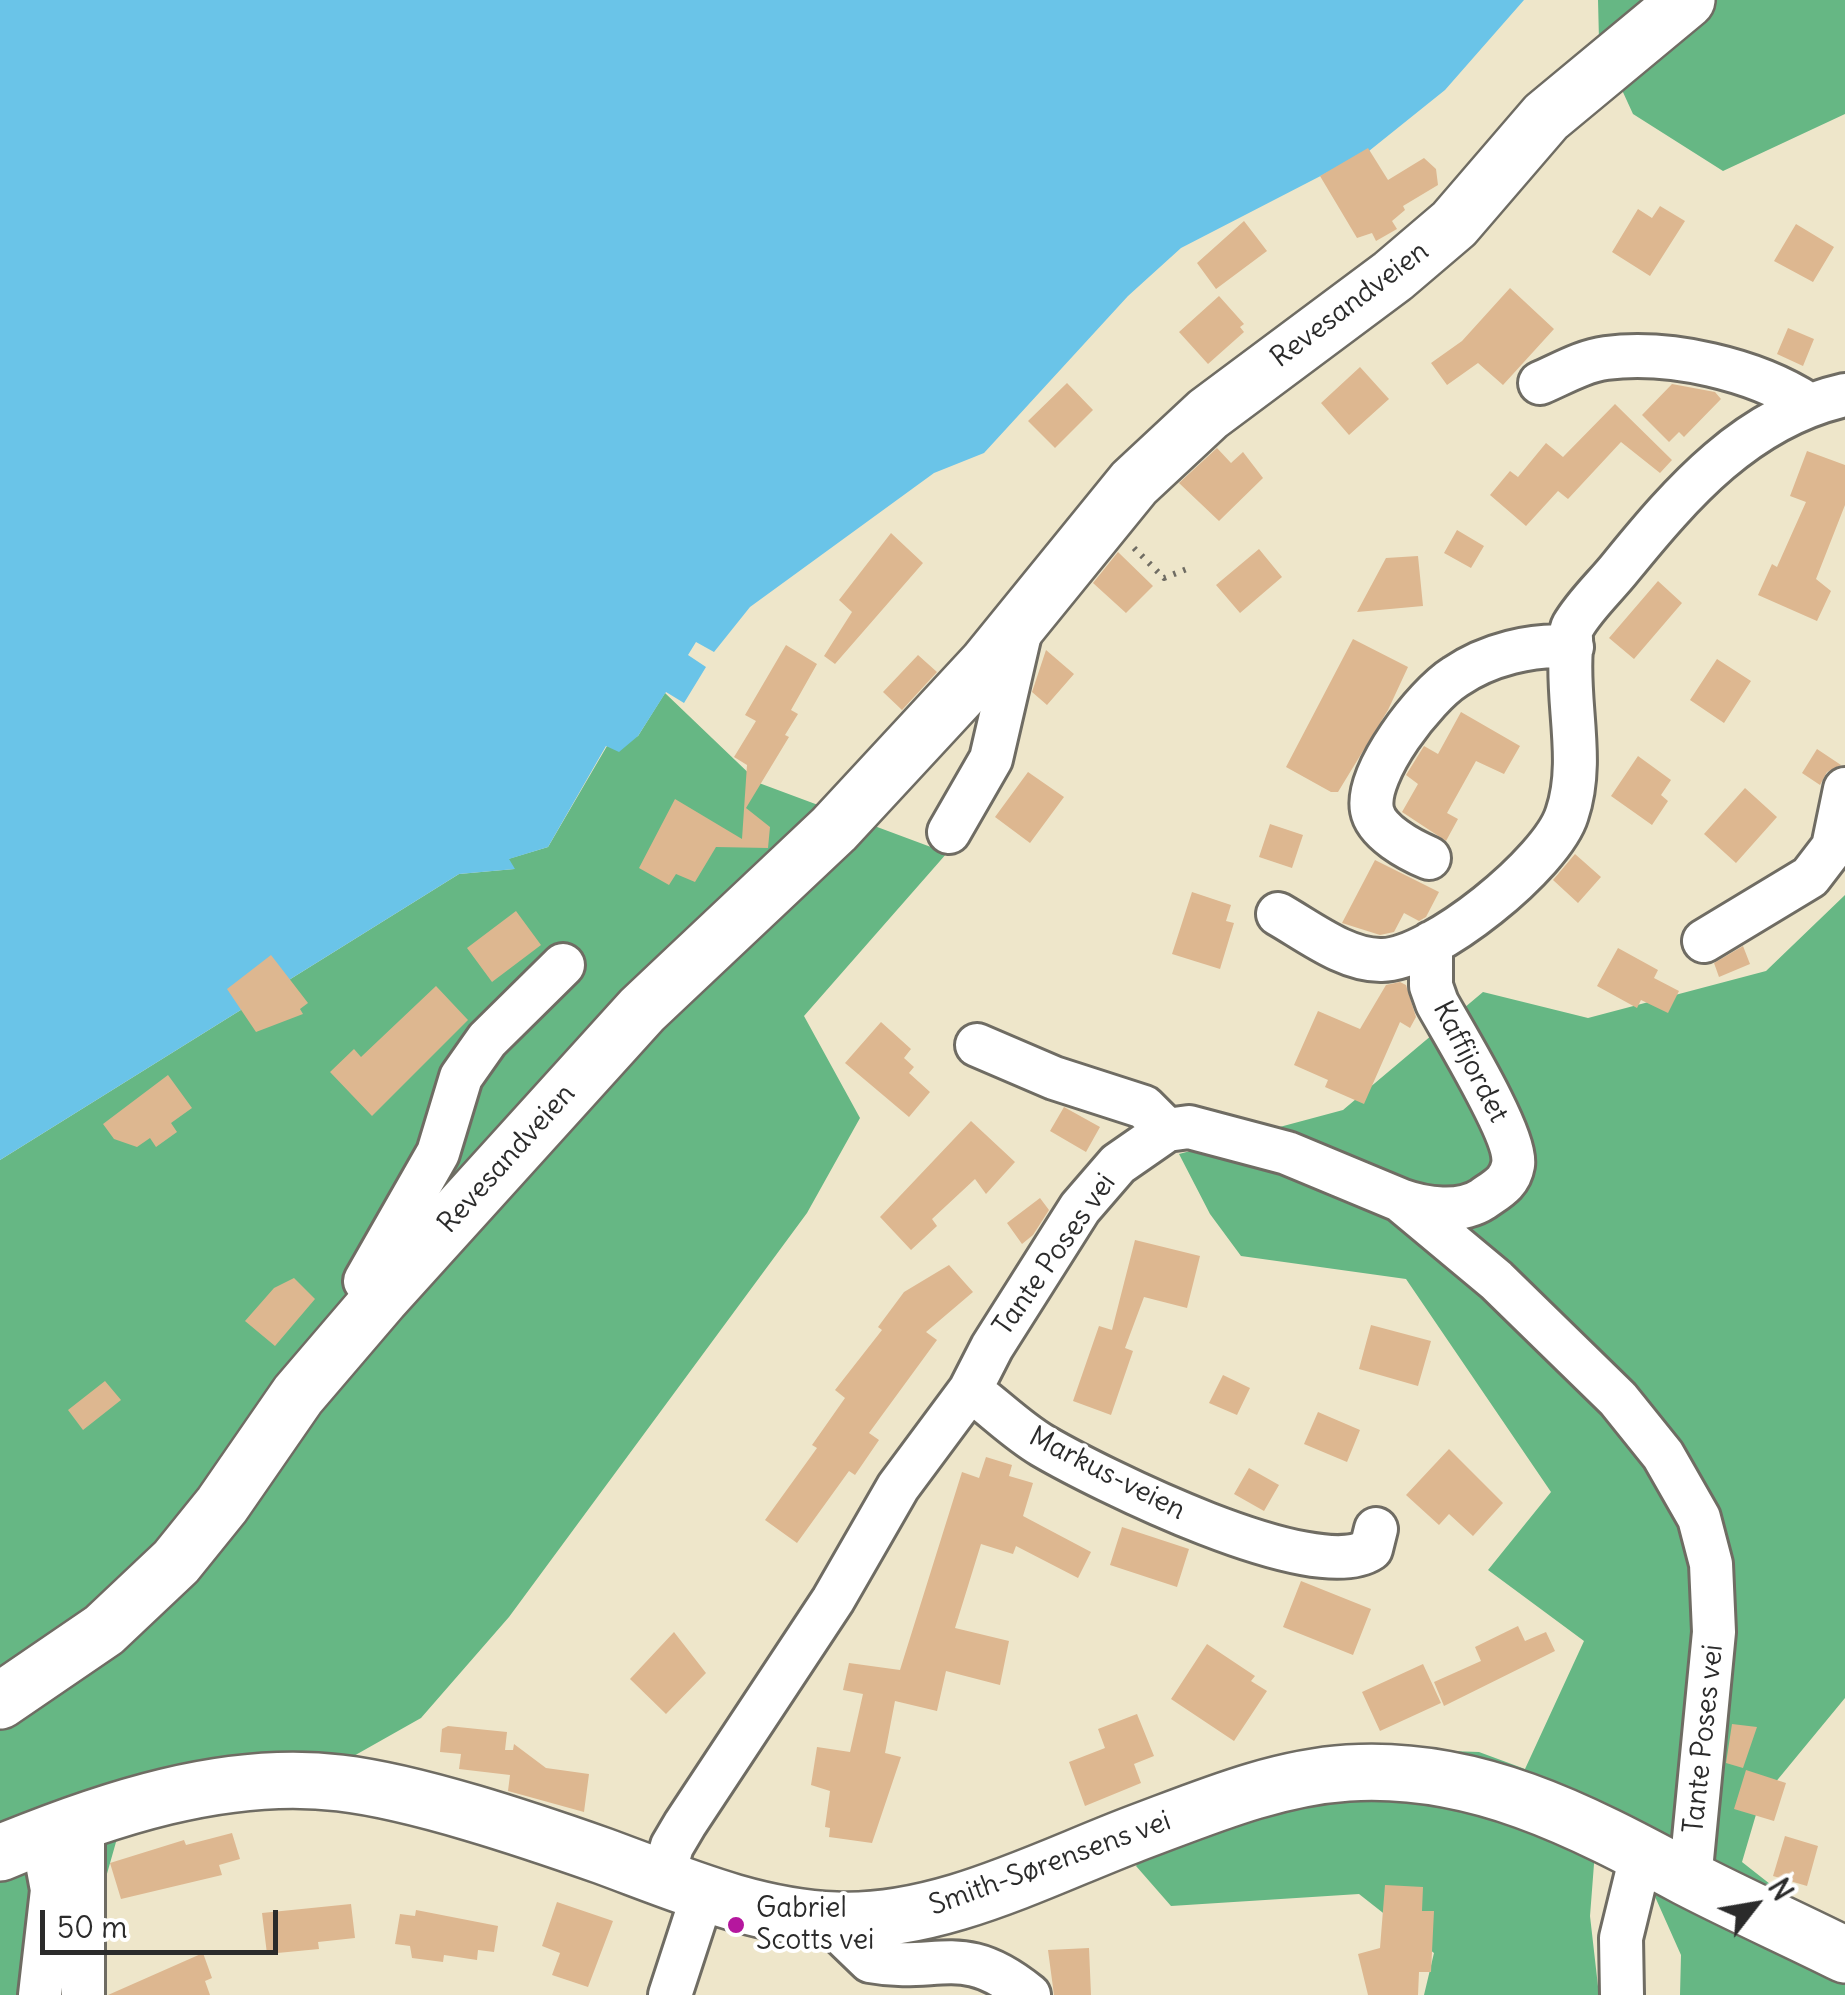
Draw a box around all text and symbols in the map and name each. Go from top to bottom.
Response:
street label: Revesandveien [1265,235,1435,375]
street label: Kaffijordet [1425,996,1515,1128]
street label: Revesandveien [431,1078,583,1240]
street label: Tante Poses vei [987,1168,1123,1342]
street label: Markus-veien [1023,1420,1191,1528]
street label: Tante Poses vei [1677,1643,1731,1835]
street label: Smith-Sørensens vei [925,1805,1175,1923]
north arrow [1705,1855,1805,1955]
text: N [1760,1872,1801,1907]
scale bar [45,1890,282,1952]
place label: Gabriel Scotts vei [756,1892,874,1958]
text: 50 m [57,1908,127,1946]
marker: Gabriel Scotts vei [725,1914,747,1936]

